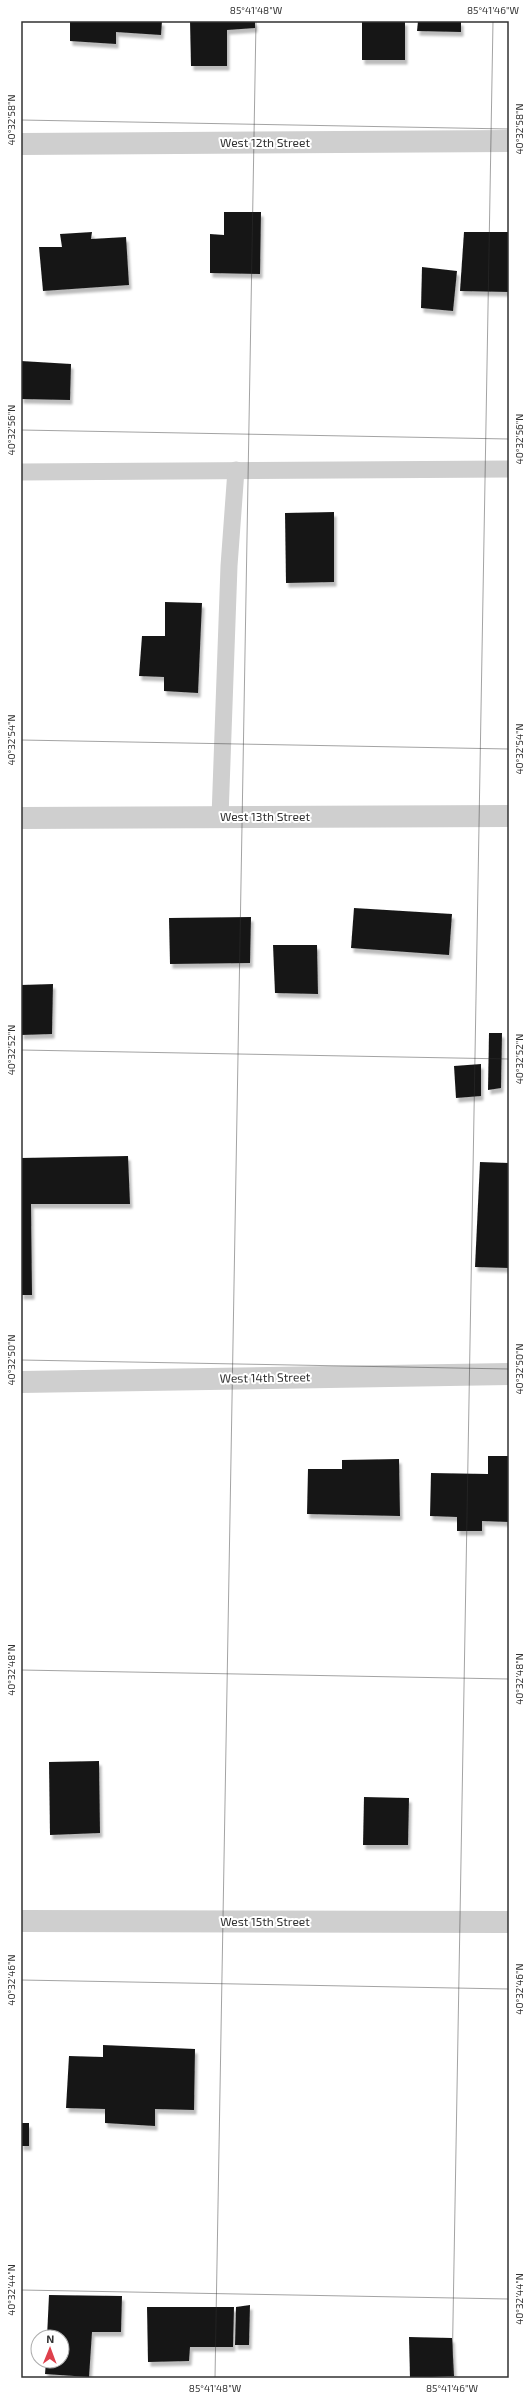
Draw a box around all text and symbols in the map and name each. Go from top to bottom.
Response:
text: 85°41'48"W [230,4,283,16]
text: 85°41'46"W [467,4,519,16]
text: 40°32'58"N [5,94,17,146]
text: 40°32'58"N [513,103,525,155]
street label: West 12th Street [220,135,310,149]
text: 40°32'56"N [5,405,17,455]
text: 40°32'56"N [513,414,525,464]
text: 40°32'54"N [5,714,17,766]
text: 40°32'54"N [513,723,525,775]
street label: West 13th Street [220,809,310,823]
text: 40°32'52"N [5,1025,17,1075]
text: 40°32'52"N [513,1034,525,1084]
text: 40°32'50"N [5,1334,17,1386]
text: 40°32'50"N [513,1343,525,1395]
street label: West 14th Street [220,1369,311,1385]
text: 40°32'48"N [5,1644,17,1696]
text: 40°32'48"N [513,1653,525,1705]
street label: West 15th Street [220,1914,310,1928]
text: 40°32'46"N [5,1954,17,2006]
text: 40°32'46"N [513,1963,525,2015]
text: 40°32'44"N [5,2264,17,2316]
text: 40°32'44"N [513,2273,525,2325]
north arrow [30,2329,70,2369]
text: N [46,2332,54,2345]
text: 85°41'48"W [189,2382,242,2394]
text: 85°41'46"W [426,2382,478,2394]

